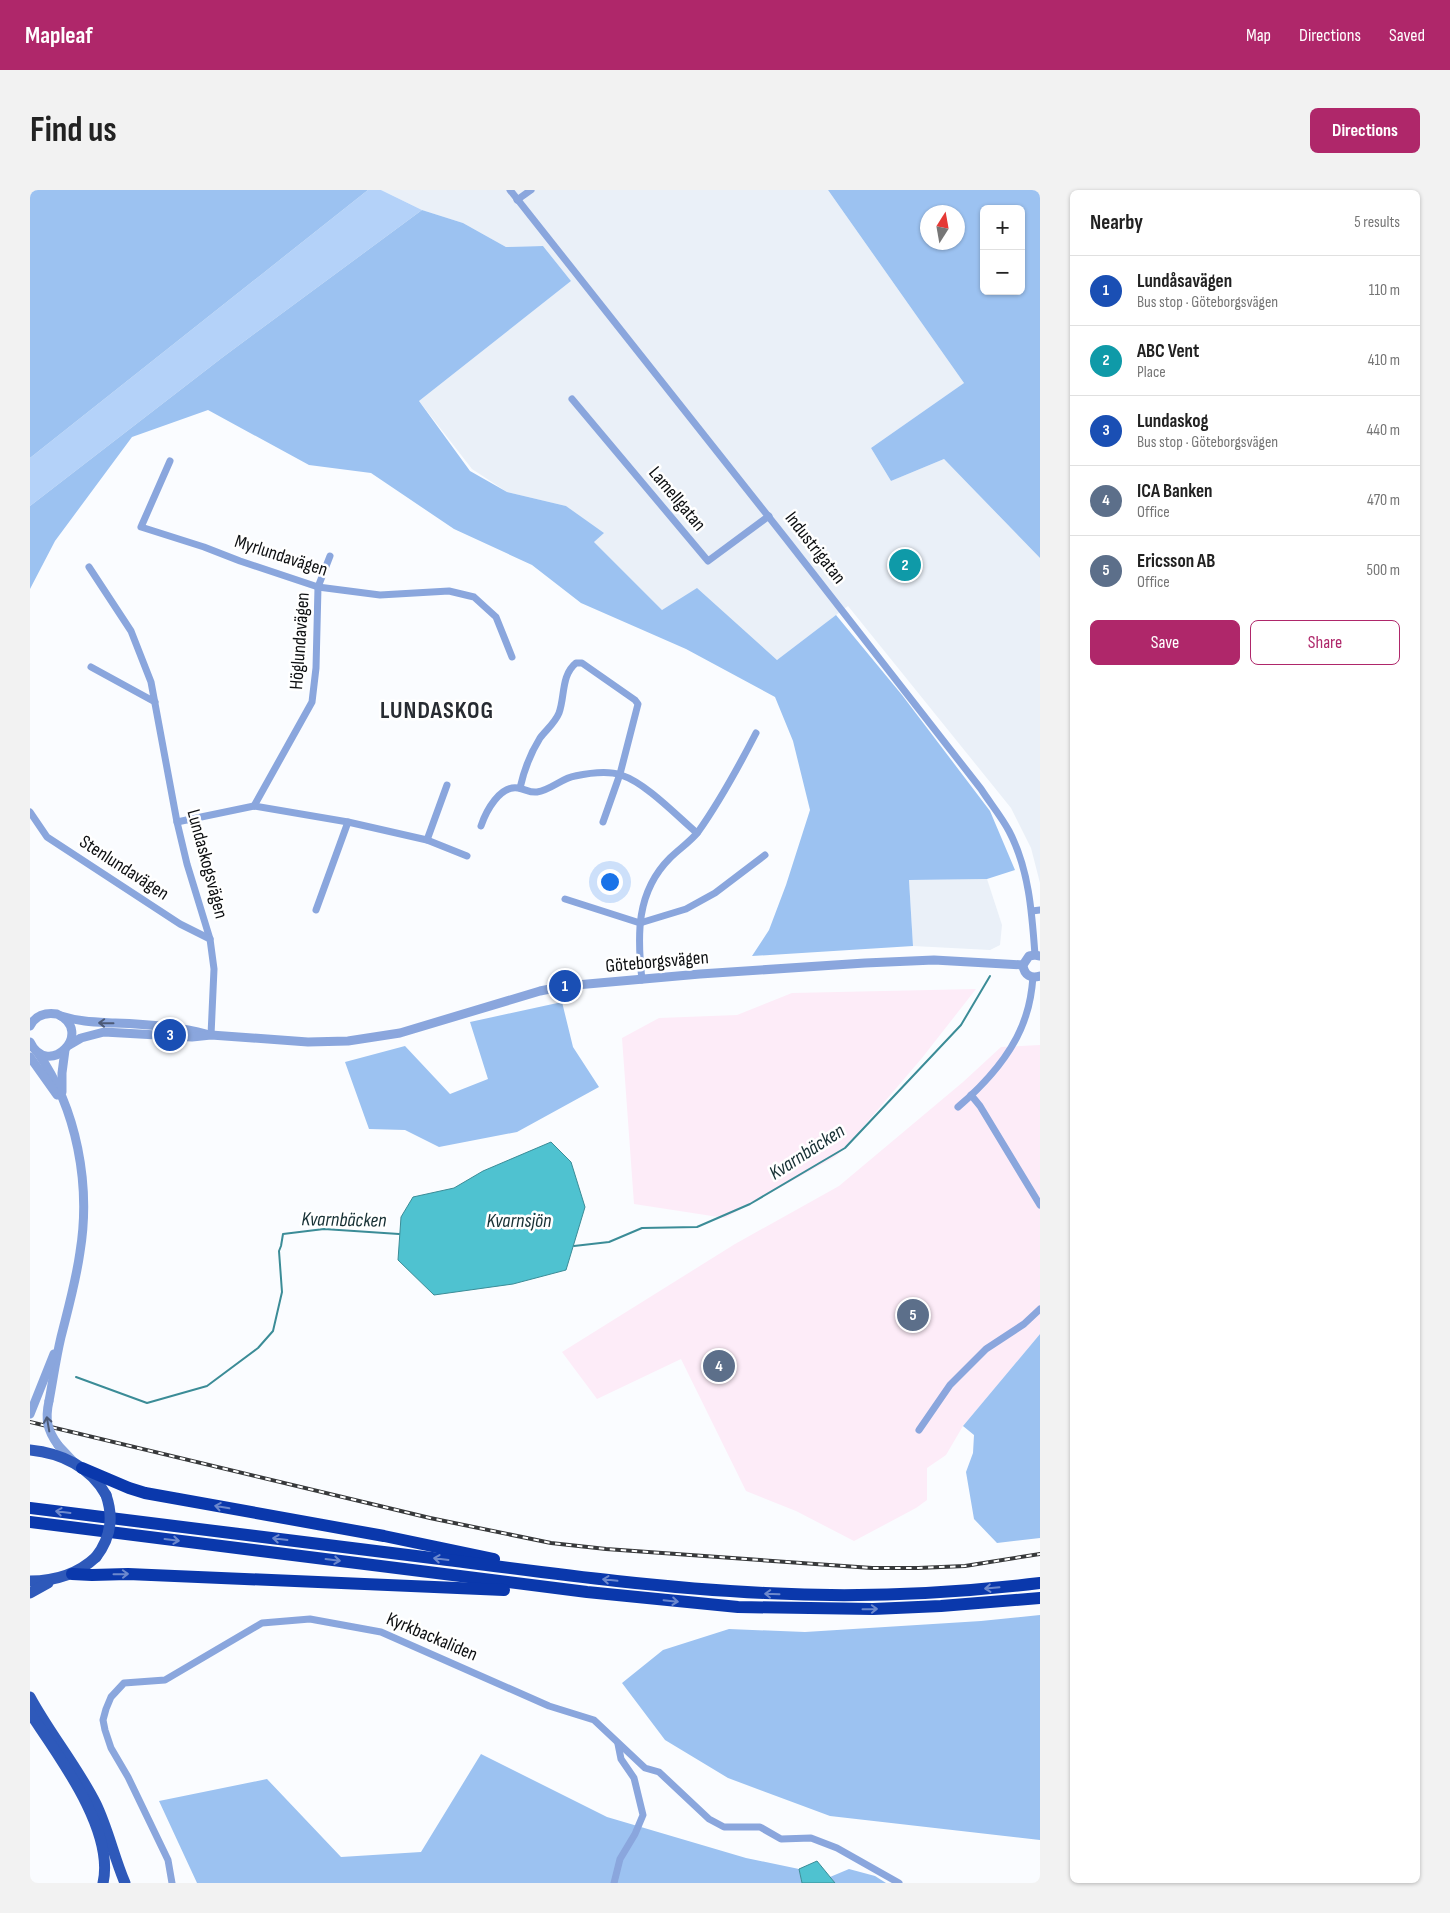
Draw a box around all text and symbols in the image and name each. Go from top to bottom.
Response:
text: Mapleaf [25,21,93,50]
text: Map [1246,25,1271,46]
text: Directions [1299,25,1361,46]
text: Saved [1389,25,1425,46]
button: Directions [1310,108,1420,153]
text: Find us [30,109,117,152]
north arrow [920,205,965,250]
map controls [980,205,1025,295]
button: + [980,205,1025,250]
text: Nearby [1090,210,1143,235]
text: 5 results [1354,213,1400,232]
button: − [980,250,1025,295]
text: Lundåsavägen [1137,270,1232,293]
text: 1 [1103,281,1109,300]
text: 110 m [1369,281,1400,300]
text: Bus stop · Göteborgsvägen [1137,293,1278,312]
text: ABC Vent [1137,340,1199,363]
text: 2 [1102,351,1110,370]
text: 410 m [1368,351,1400,370]
text: Place [1137,363,1166,382]
text: Lundaskog [1137,410,1208,433]
text: 3 [1102,421,1110,440]
text: 440 m [1367,421,1400,440]
text: Bus stop · Göteborgsvägen [1137,433,1278,452]
street label: Lamellgatan [643,462,711,536]
text: ICA Banken [1137,480,1212,503]
text: 4 [1102,491,1110,510]
text: 470 m [1367,491,1400,510]
text: Office [1137,503,1170,522]
street label: Industrigatan [780,507,850,589]
street label: Myrlundavägen [232,530,330,582]
pin: 2 [889,546,921,584]
text: Ericsson AB [1137,550,1215,573]
text: 5 [1102,561,1110,580]
text: 500 m [1366,561,1400,580]
text: Office [1137,573,1170,592]
street label: Höglundavägen [285,592,315,690]
button: Save [1090,620,1240,665]
button: Share [1250,620,1400,665]
district label: LUNDASKOG [380,696,494,725]
street label: Lundaskogsvägen [181,807,233,921]
street label: Stenlundavägen [75,831,173,905]
your location [597,869,623,895]
street label: Göteborgsvägen [604,946,710,978]
pin: 1 [549,967,581,1005]
pin: 3 [154,1016,186,1054]
one-way arrow [98,1018,114,1027]
water label: Kvarnbäcken [765,1119,849,1185]
water label: Kvarnbäcken [301,1207,387,1233]
water label: Kvarnsjön [487,1209,551,1233]
pin: 5 [897,1296,929,1334]
pin: 4 [703,1347,735,1385]
one-way arrow [43,1416,53,1432]
one-way arrow [214,1502,230,1512]
one-way arrow [55,1507,71,1517]
one-way arrow [272,1534,288,1544]
one-way arrow [164,1535,180,1545]
one-way arrow [434,1554,450,1564]
one-way arrow [325,1556,341,1566]
one-way arrow [112,1569,129,1579]
one-way arrow [602,1575,618,1585]
one-way arrow [984,1583,1000,1593]
one-way arrow [764,1589,780,1598]
one-way arrow [662,1596,678,1606]
one-way arrow [862,1604,878,1614]
street label: Kyrkbackaliden [383,1608,481,1666]

